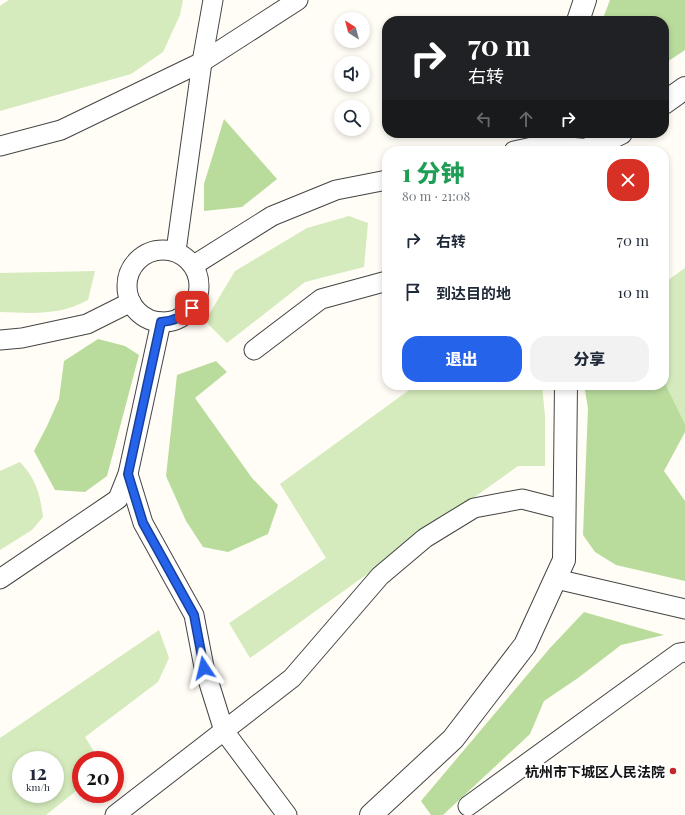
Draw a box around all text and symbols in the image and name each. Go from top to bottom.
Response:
north arrow [334,12,370,48]
map controls [334,12,370,136]
text: 70 m [468,26,531,63]
icon: right [402,32,454,84]
button: sound [334,56,370,92]
text: 右转 [468,64,504,88]
button: search [334,100,370,136]
icon: left [473,108,495,130]
icon: ahead [515,108,537,130]
icon: right [557,108,579,130]
text: 1 分钟 [402,156,465,188]
button: close [607,159,649,201]
text: 80 m · 21:08 [402,187,470,204]
icon: right [402,229,424,251]
text: 70 m [617,230,649,250]
text: 右转 [436,231,466,251]
icon: arrive [402,281,424,303]
text: 10 m [617,282,649,302]
text: 到达目的地 [436,283,511,303]
pin [175,291,209,325]
icon: arrive [181,297,203,319]
button: 退出 [402,336,522,382]
button: 分享 [530,336,649,382]
position arrow [183,647,225,689]
speed limit sign: 20 [72,751,124,803]
text: 12 [29,758,47,785]
place label: 杭州市下城区人民法院 [525,762,665,781]
marker: 杭州市下城区人民法院 [668,766,678,776]
text: km/h [26,780,50,794]

